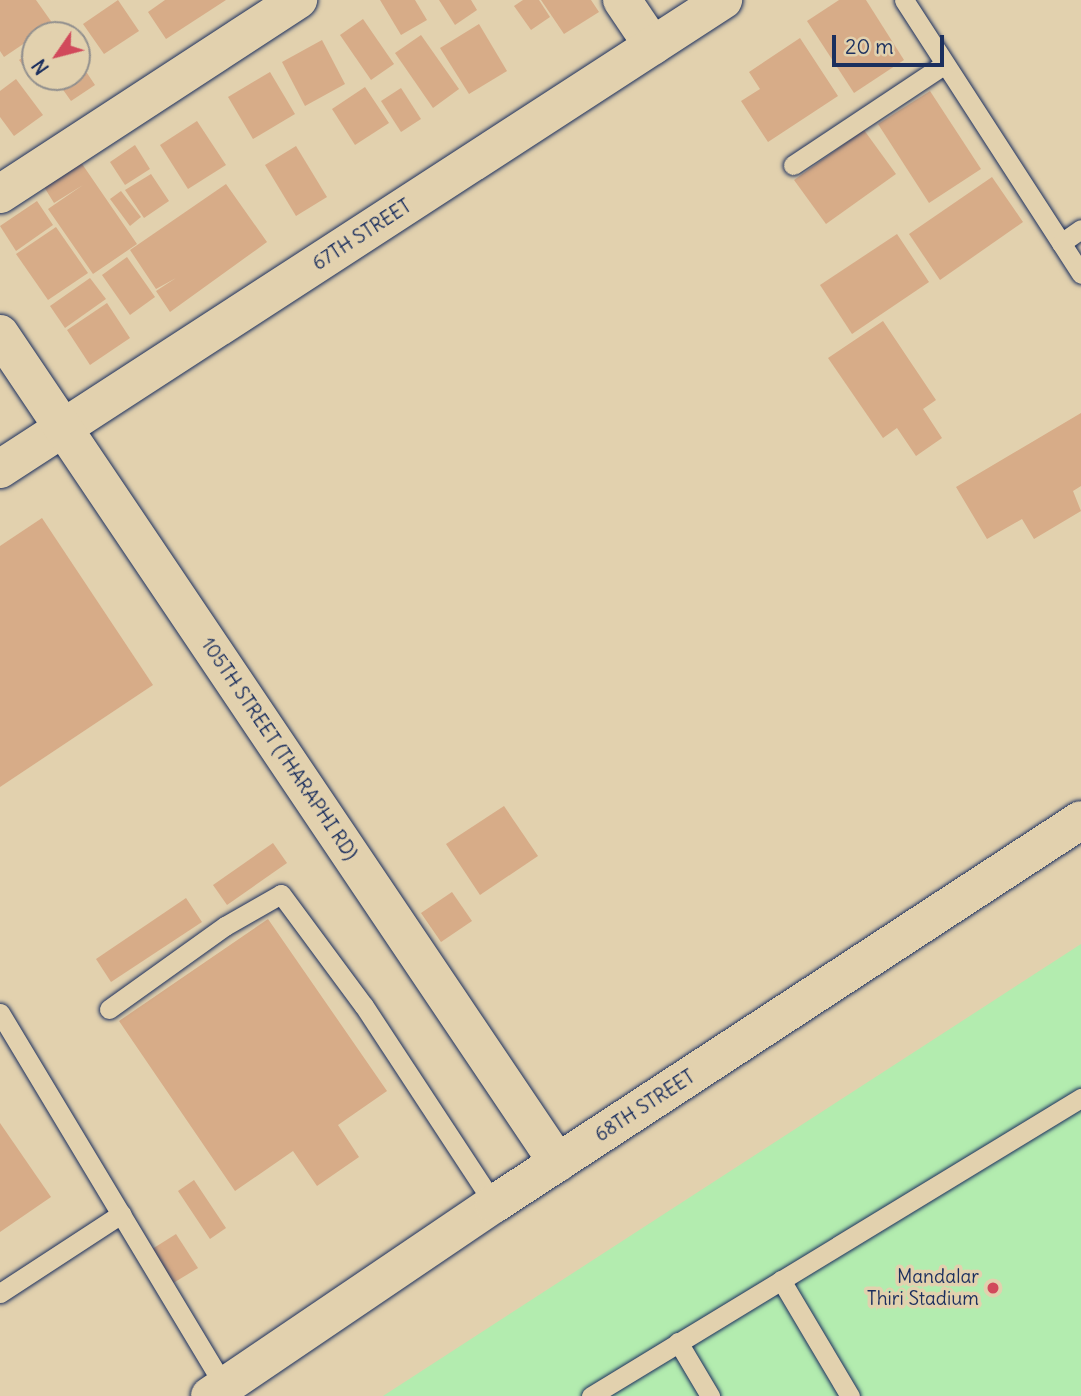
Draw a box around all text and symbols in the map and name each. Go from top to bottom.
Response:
north arrow [21,21,91,91]
scale bar [836,21,948,65]
text: 20 m [845,33,894,60]
text: N [27,55,54,79]
street label: 67TH STREET [308,195,416,275]
street label: 105TH STREET (THARAPHI RD) [196,634,362,864]
street label: 68TH STREET [591,1065,699,1147]
place label: Mandalar Thiri Stadium [867,1266,979,1310]
marker: Mandalar Thiri Stadium [985,1280,1001,1296]

